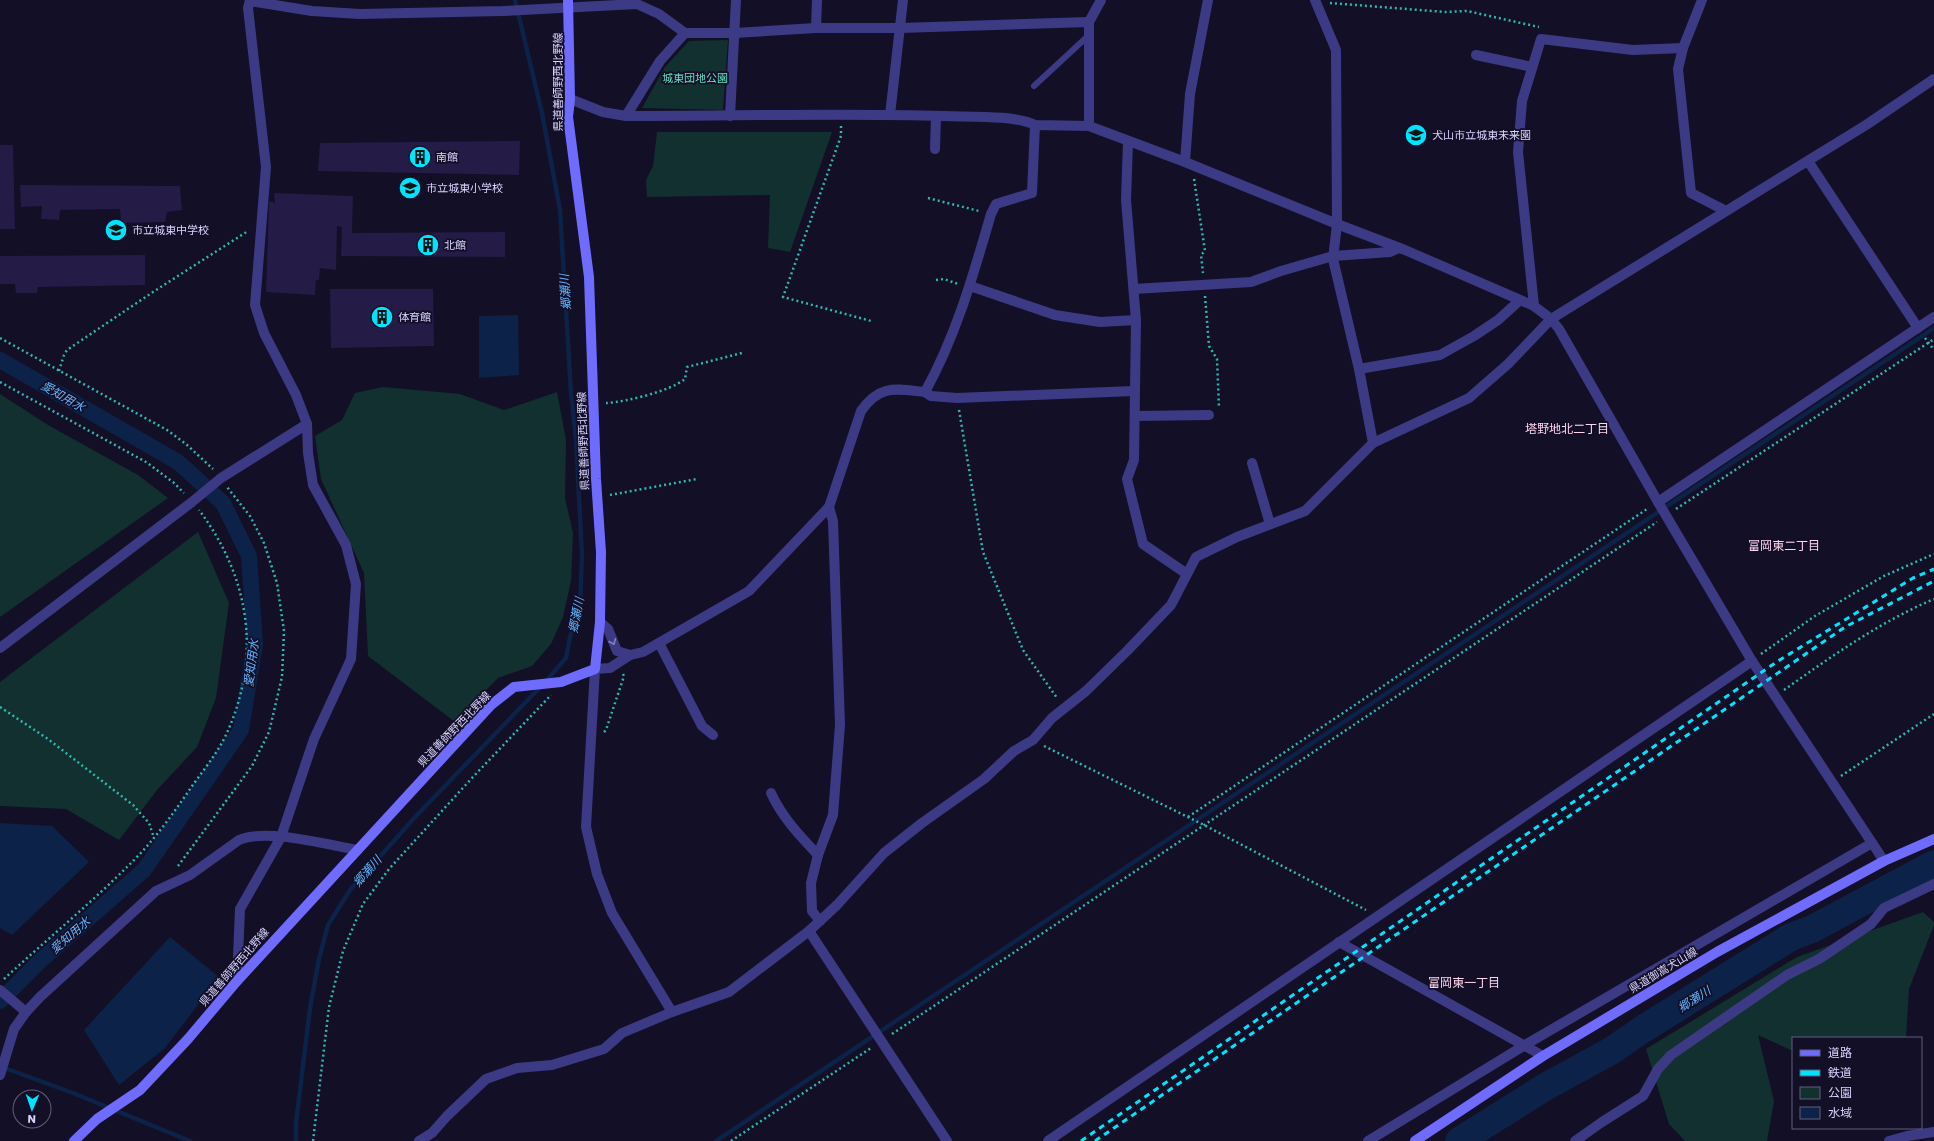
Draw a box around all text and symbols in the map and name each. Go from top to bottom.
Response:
street label: 県道善師野西北野線 [550,33,566,132]
park label: 城東団地公園 [662,70,728,86]
school or university icon: 犬山市立城東未来園 [1403,122,1429,148]
place label: 犬山市立城東未来園 [1432,127,1531,143]
building icon: 南館 [407,144,433,170]
place label: 南館 [436,149,458,165]
school or university icon: 市立城東小学校 [397,175,423,201]
place label: 市立城東小学校 [426,180,503,196]
school or university icon: 市立城東中学校 [103,217,129,243]
place label: 市立城東中学校 [132,222,209,238]
building icon: 北館 [415,232,441,258]
place label: 北館 [444,237,466,253]
water label: 郷瀬川 [555,271,575,311]
building icon: 体育館 [369,304,395,330]
place label: 体育館 [398,309,431,325]
water label: 愛知用水 [38,377,90,416]
street label: 県道善師野西北野線 [573,391,593,491]
district label: 塔野地北二丁目 [1525,420,1609,437]
district label: 富岡東二丁目 [1748,537,1820,554]
water label: 郷瀬川 [564,594,588,634]
water label: 愛知用水 [240,636,263,688]
one-way arrow [608,637,616,645]
street label: 県道善師野西北野線 [414,688,494,770]
water label: 郷瀬川 [349,850,387,890]
water label: 愛知用水 [46,912,95,957]
street label: 県道善師野西北野線 [195,924,273,1010]
street label: 県道御嵩犬山線 [1626,943,1700,997]
district label: 富岡東一丁目 [1428,974,1500,991]
water label: 郷瀬川 [1674,981,1715,1016]
legend [1792,1037,1922,1129]
text: 道路 [1828,1044,1852,1061]
text: 鉄道 [1828,1064,1852,1081]
text: 公園 [1828,1084,1852,1101]
north arrow [12,1089,52,1129]
text: 水域 [1828,1104,1852,1121]
text: N [27,1111,36,1127]

